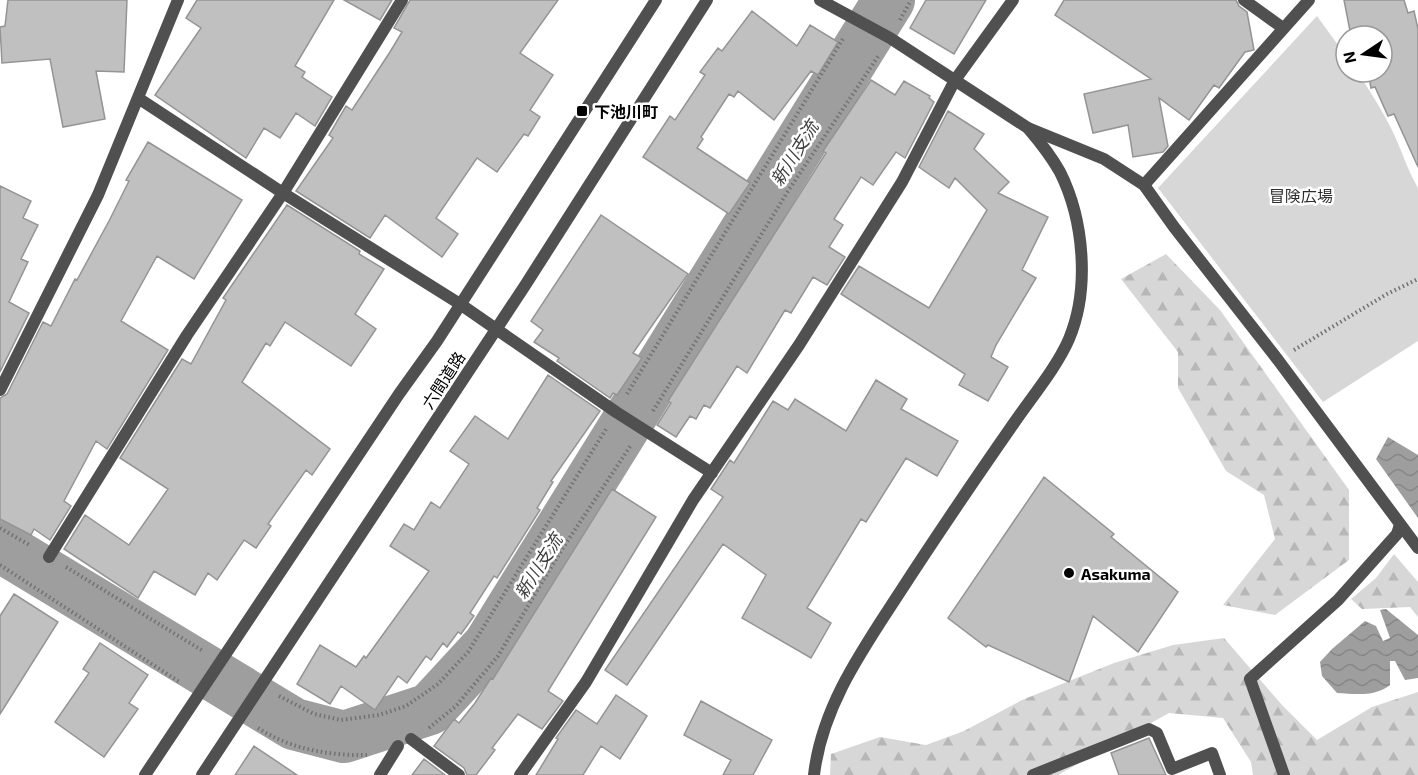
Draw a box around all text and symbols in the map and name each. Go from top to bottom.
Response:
north arrow [1334,24,1394,84]
text: N [1338,50,1359,65]
place label: 下池川町 [594,102,658,121]
marker: 下池川町 [575,104,589,118]
water label: 新川支流 [766,114,824,189]
park label: 冒険広場 [1269,186,1333,205]
street label: 六間道路 [418,348,468,412]
water label: 新川支流 [510,527,568,602]
place label: Asakuma [1081,564,1151,583]
marker: Asakuma [1062,566,1076,580]

